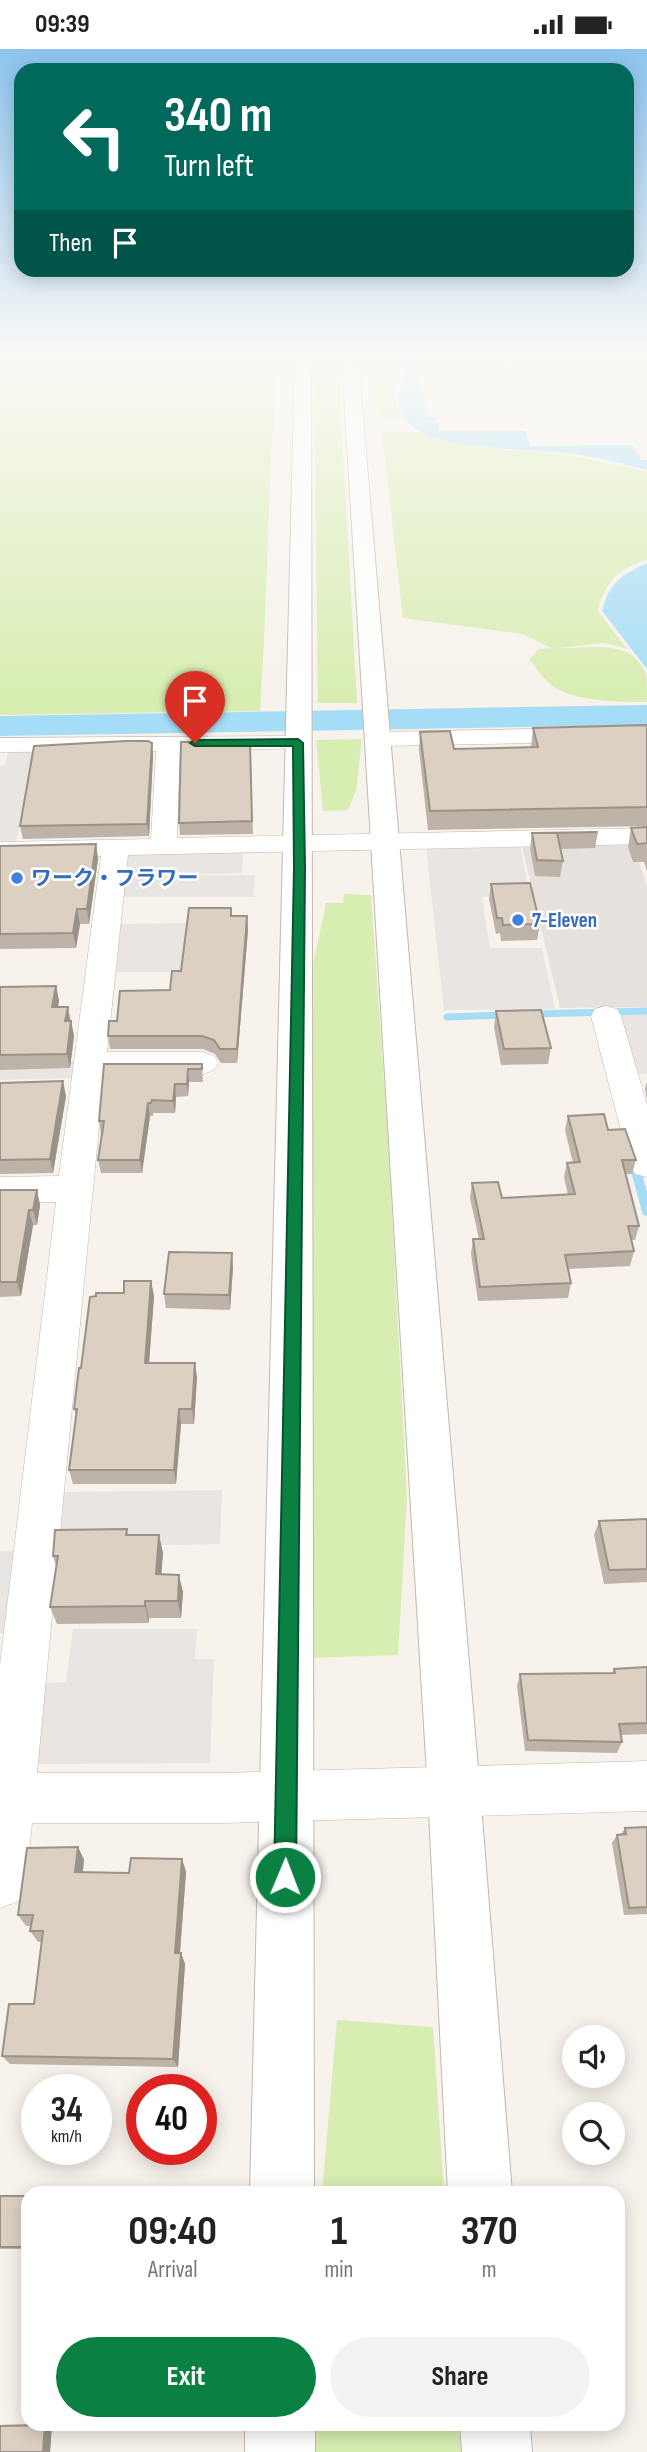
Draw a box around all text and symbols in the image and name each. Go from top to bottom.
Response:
text: 09:39 [35,9,89,40]
text: 340 m [164,87,272,146]
icon: left [49,91,140,182]
text: Turn left [164,147,254,186]
icon: arrive [106,224,144,262]
text: Then [49,228,92,259]
pin [165,671,225,743]
icon: arrive [176,682,214,720]
place label: ワーク・フラワー [31,866,199,891]
marker: ワーク・フラワー [9,870,25,886]
place label: 7-Eleven [532,908,597,933]
marker: 7-Eleven [510,912,526,928]
position arrow [248,1840,322,1914]
map controls [562,2025,625,2165]
button: sound [562,2025,625,2088]
speed limit sign: 40 [126,2074,217,2165]
text: 34 [51,2089,83,2132]
button: search [562,2102,625,2165]
text: km/h [51,2126,82,2147]
text: 09:40 [128,2206,217,2257]
text: 1 [331,2206,347,2257]
text: 370 [461,2206,518,2257]
text: Arrival [148,2256,197,2284]
text: min [324,2256,353,2284]
text: m [482,2256,497,2284]
button: Exit [56,2337,316,2417]
button: Share [330,2337,590,2417]

